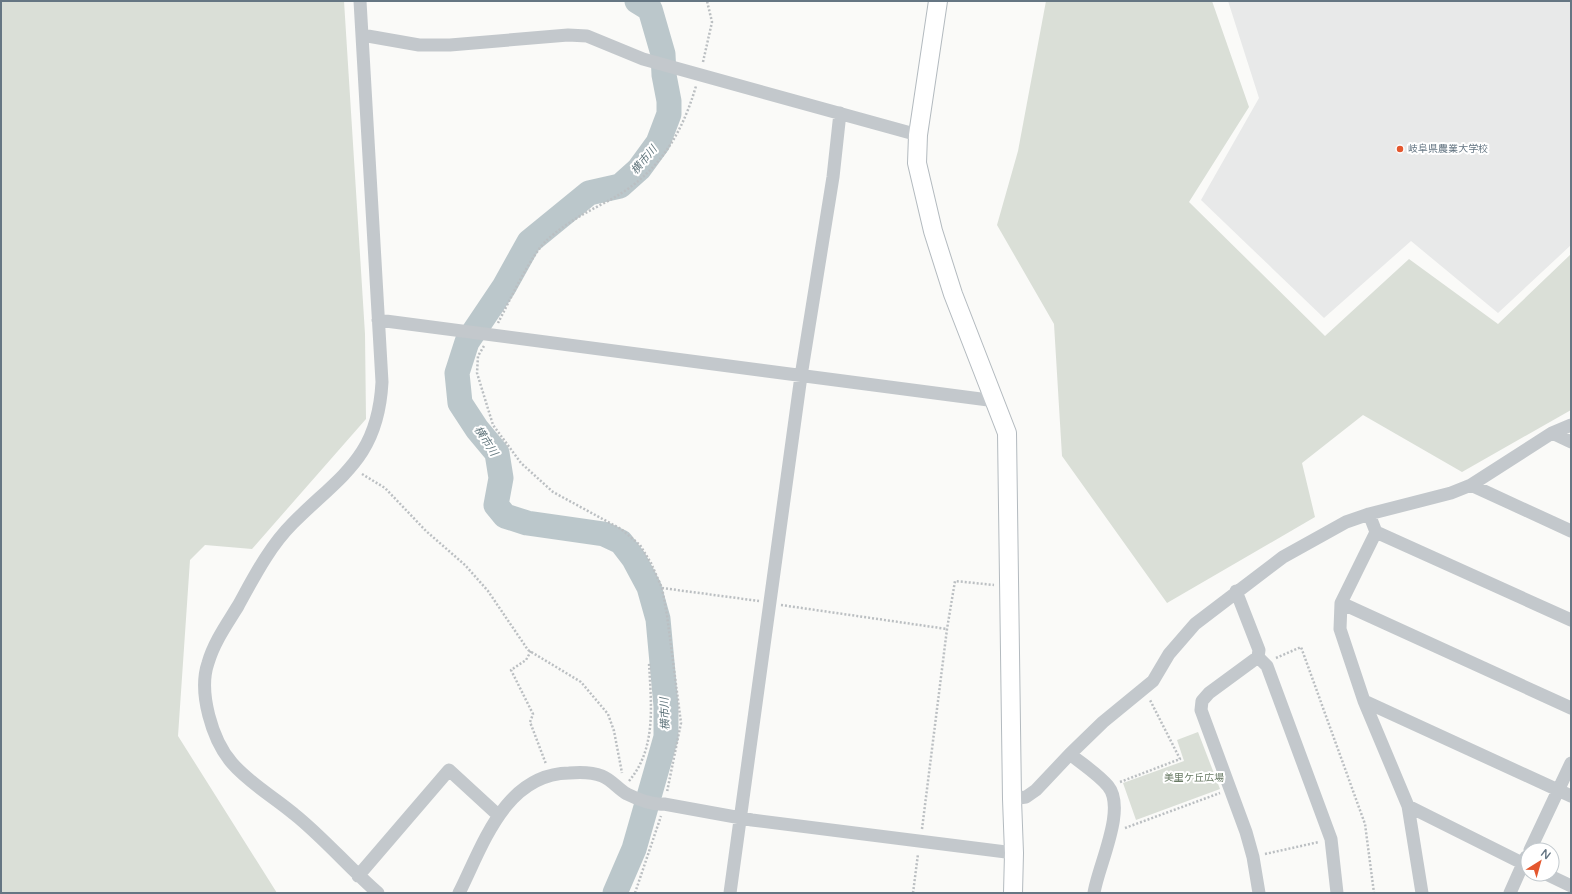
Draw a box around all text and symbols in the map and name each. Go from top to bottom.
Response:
water label: 横市川 [628,142,660,177]
place label: 岐阜県農業大学校 [1408,143,1488,155]
marker: 岐阜県農業大学校 [1395,144,1405,154]
water label: 横市川 [472,424,501,459]
water label: 横市川 [658,696,672,731]
park label: 美里ケ丘広場 [1164,772,1224,784]
north arrow [1520,842,1560,882]
text: N [1538,847,1553,862]

